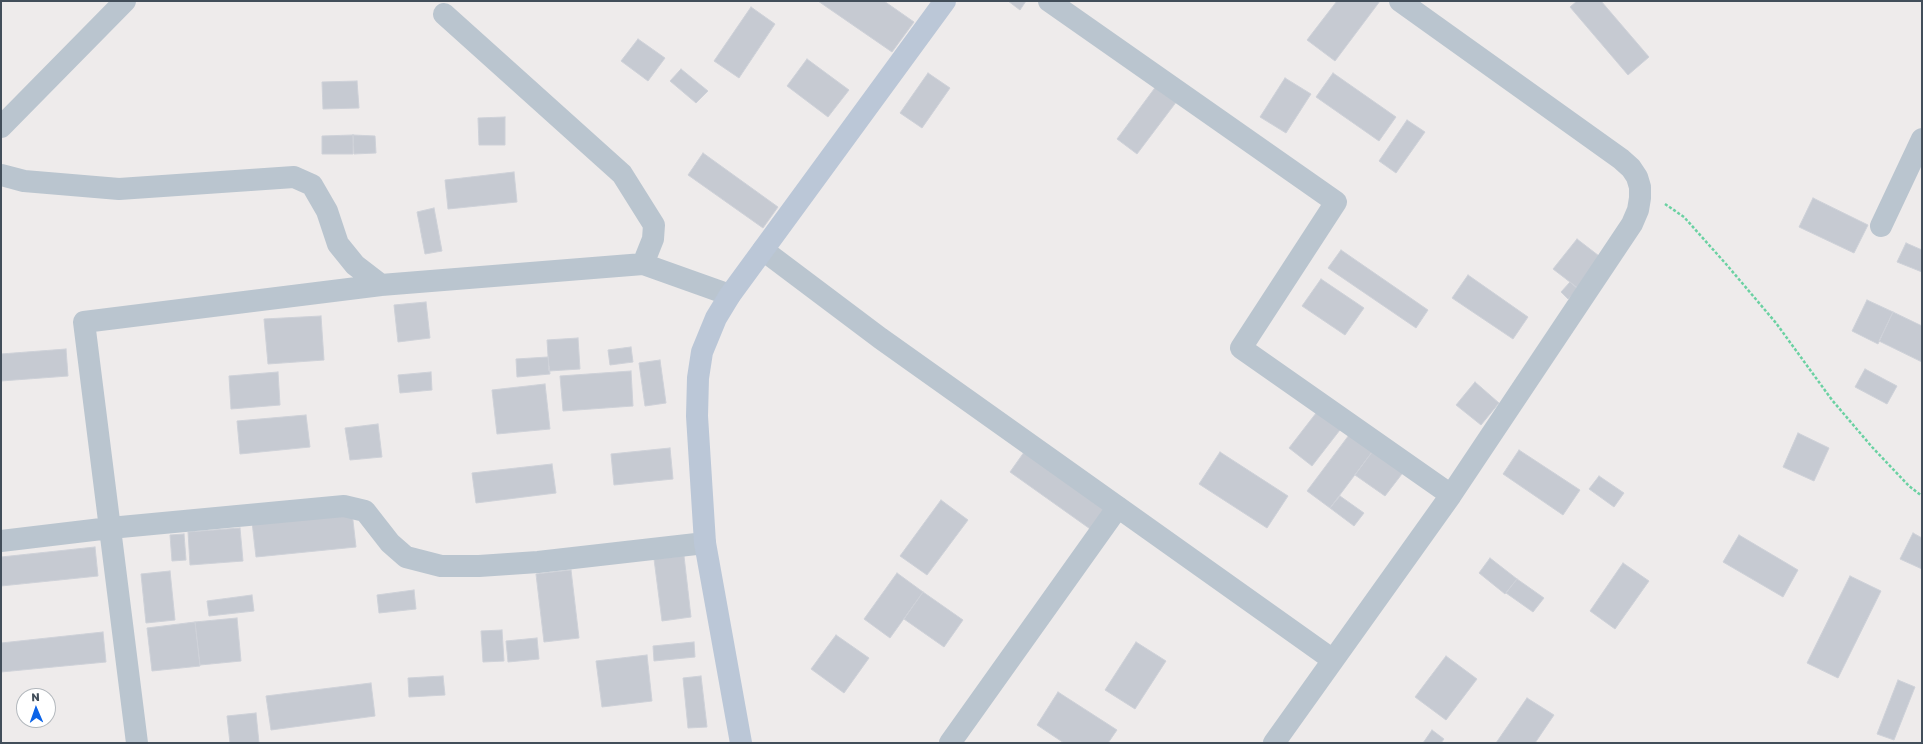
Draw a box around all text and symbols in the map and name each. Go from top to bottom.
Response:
north arrow [16,688,56,728]
text: N [31,690,40,703]

